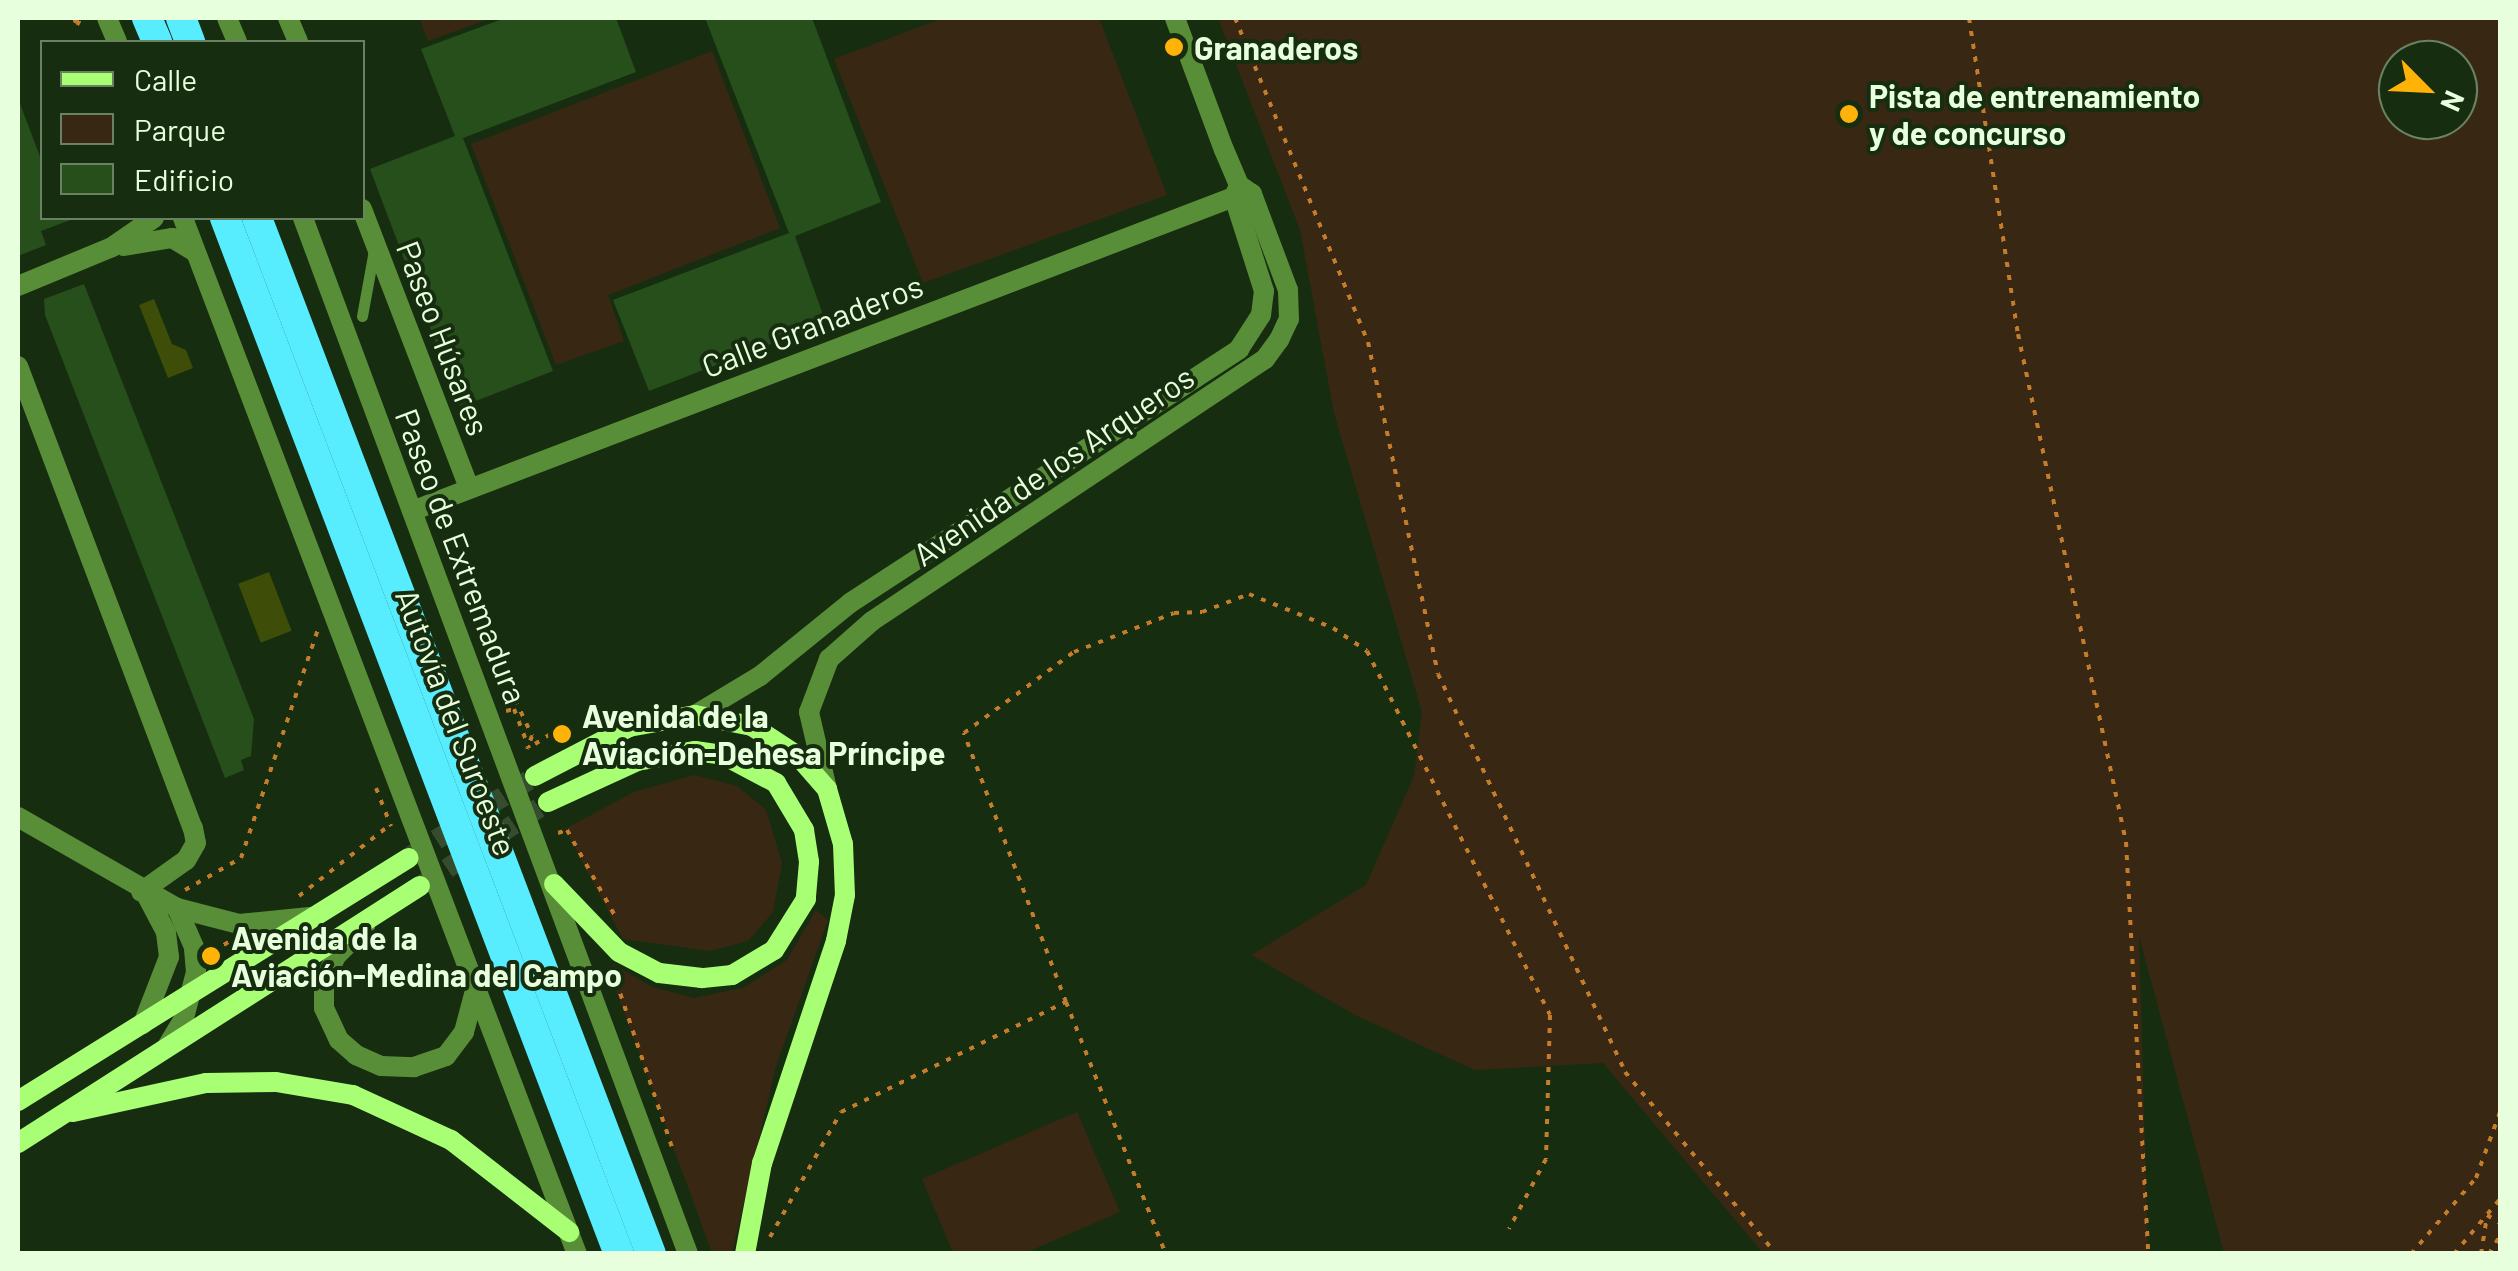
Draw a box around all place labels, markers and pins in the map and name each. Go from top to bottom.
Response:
place label: Granaderos [1194,28,1358,66]
marker: Granaderos [1163,36,1185,58]
place label: Pista de entrenamiento y de concurso [1869,77,2200,152]
marker: Pista de entrenamiento y de concurso [1838,103,1860,125]
place label: Avenida de la Aviación-Dehesa Príncipe [582,697,945,772]
marker: Avenida de la Aviación-Dehesa Príncipe [551,723,573,745]
place label: Avenida de la Aviación-Medina del Campo [231,919,622,994]
marker: Avenida de la Aviación-Medina del Campo [200,945,222,967]

